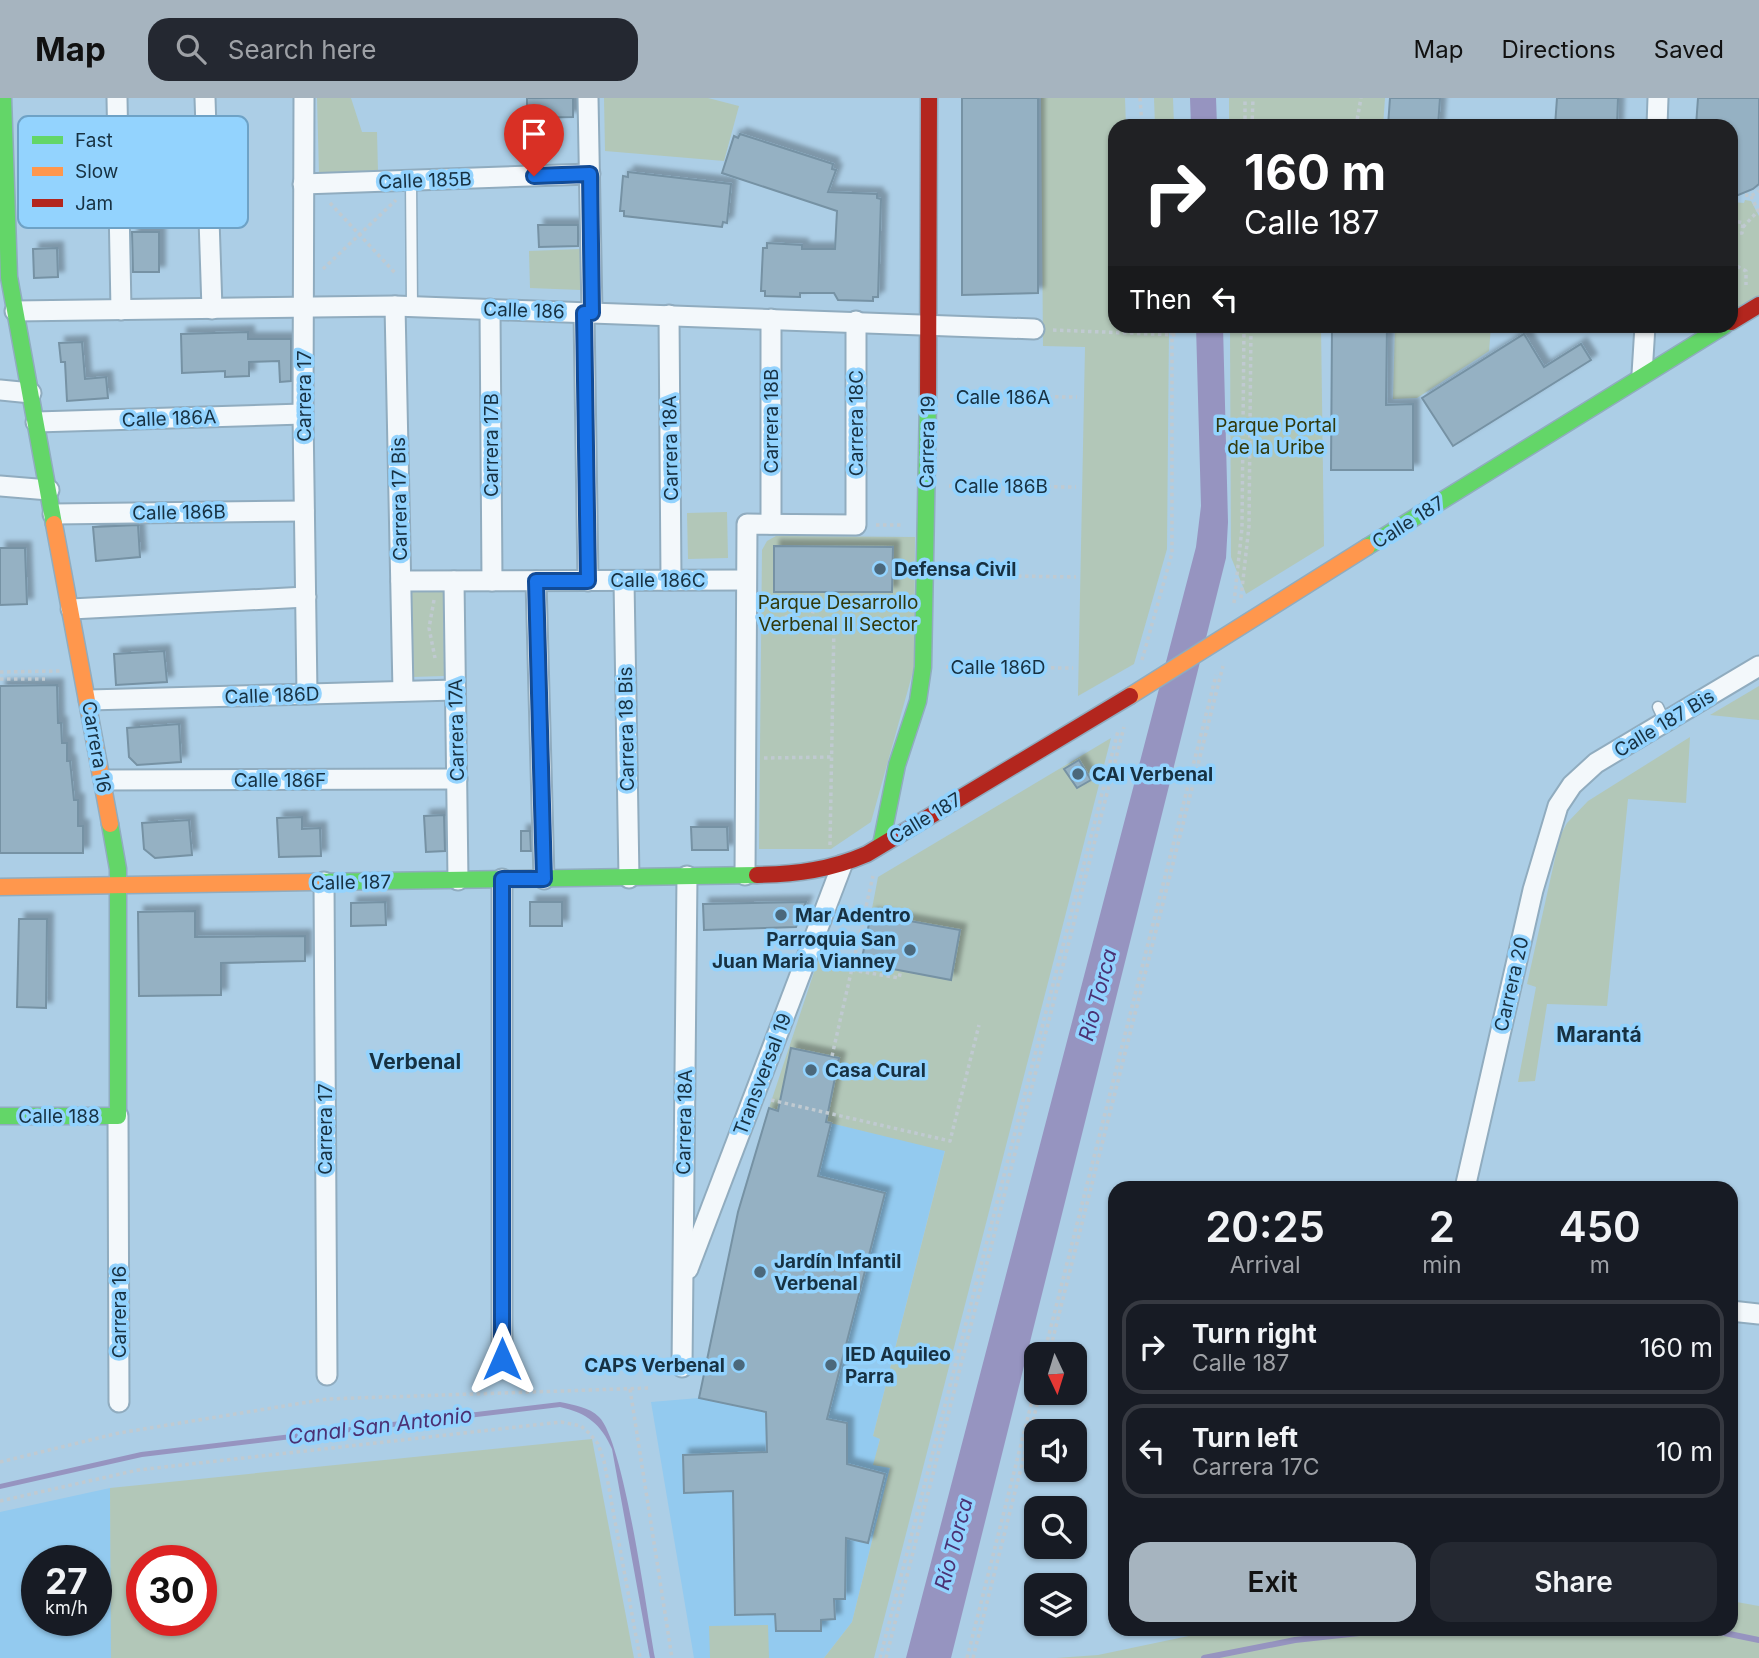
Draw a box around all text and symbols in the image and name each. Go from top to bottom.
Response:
search box [148,18,638,81]
text: Map [35,29,106,69]
icon: search [172,30,210,68]
text: Search here [228,34,376,65]
text: Map [1414,35,1463,64]
text: Directions [1501,35,1616,64]
text: Saved [1654,35,1724,64]
pin [504,104,564,176]
icon: arrive [515,115,553,153]
legend [18,116,248,228]
text: Fast [75,129,113,152]
text: 160 m [1244,143,1386,202]
icon: right [1129,147,1220,238]
text: Slow [75,160,118,183]
street label: Calle 185B [378,167,472,194]
text: Jam [75,192,113,215]
text: Calle 187 [1244,203,1379,242]
icon: left [1206,280,1244,318]
text: Then [1129,284,1192,315]
street label: Calle 186 [483,298,565,323]
street label: Carrera 17 [293,350,316,442]
street label: Carrera 18B [760,369,783,474]
street label: Carrera 18C [845,370,868,476]
street label: Calle 186A [956,386,1050,409]
street label: Carrera 17B [480,393,503,497]
street label: Carrera 18A [658,395,683,501]
street label: Carrera 19 [915,396,940,488]
street label: Calle 186A [121,405,217,432]
park label: Parque Portal de la Uribe [1215,414,1337,459]
street label: Carrera 17 Bis [387,437,412,561]
street label: Calle 186B [954,475,1048,498]
street label: Calle 187 [1368,491,1448,553]
street label: Calle 186B [132,500,226,525]
place label: Defensa Civil [894,558,1016,581]
marker: Defensa Civil [872,561,888,577]
street label: Calle 186C [610,569,706,592]
park label: Parque Desarrollo Verbenal II Sector [758,591,918,636]
street label: Calle 186D [950,656,1046,679]
street label: Carrera 18 Bis [614,666,639,792]
street label: Carrera 17A [444,678,469,781]
street label: Calle 186D [224,682,320,709]
street label: Calle 187 Bis [1610,685,1719,762]
street label: Carrera 16 [77,699,116,795]
place label: CAI Verbenal [1092,763,1213,786]
marker: CAI Verbenal [1070,766,1086,782]
street label: Calle 186F [234,769,326,792]
street label: Calle 187 [885,788,966,849]
street label: Calle 187 [311,870,391,895]
place label: Mar Adentro [795,904,911,927]
marker: Mar Adentro [773,907,789,923]
place label: Parroquia San Juan Maria Vianney [712,928,897,973]
street label: Carrera 20 [1489,934,1534,1034]
marker: Parroquia San Juan Maria Vianney [902,942,918,958]
water label: Río Torca [1073,946,1122,1044]
street label: Transversal 19 [729,1010,796,1139]
district label: Marantá [1556,1022,1642,1047]
district label: Verbenal [369,1049,461,1074]
place label: Casa Cural [825,1059,926,1082]
marker: Casa Cural [803,1062,819,1078]
street label: Carrera 18A [672,1069,697,1175]
street label: Carrera 17 [314,1083,337,1175]
street label: Calle 188 [18,1105,100,1128]
text: 20:25 [1205,1201,1325,1252]
text: 2 [1429,1201,1455,1252]
text: 450 [1559,1201,1641,1252]
place label: Jardín Infantil Verbenal [774,1250,901,1295]
text: Arrival [1230,1251,1300,1279]
text: min [1422,1251,1462,1279]
text: m [1590,1251,1610,1279]
marker: Jardín Infantil Verbenal [752,1264,768,1280]
street label: Carrera 16 [108,1266,131,1358]
text: Turn right [1192,1318,1317,1349]
position arrow [465,1322,539,1396]
icon: right [1133,1328,1171,1366]
text: 160 m [1640,1332,1713,1363]
north arrow [1024,1342,1087,1405]
map controls [1024,1342,1087,1636]
place label: IED Aquileo Parra [845,1343,951,1388]
text: Calle 187 [1192,1349,1289,1377]
place label: CAPS Verbenal [584,1354,725,1377]
marker: CAPS Verbenal [731,1357,747,1373]
marker: IED Aquileo Parra [823,1357,839,1373]
water label: Canal San Antonio [286,1402,474,1449]
button: sound [1024,1419,1087,1482]
text: Turn left [1192,1422,1298,1453]
icon: left [1133,1432,1171,1470]
text: 10 m [1656,1436,1713,1467]
text: Carrera 17C [1192,1453,1320,1481]
water label: Río Torca [929,1495,978,1593]
button: search [1024,1496,1087,1559]
button: Exit [1129,1542,1416,1622]
button: Share [1430,1542,1717,1622]
speed limit sign: 30 [126,1545,217,1636]
text: 27 [45,1560,88,1602]
button: layers [1024,1573,1087,1636]
text: km/h [45,1597,88,1618]

